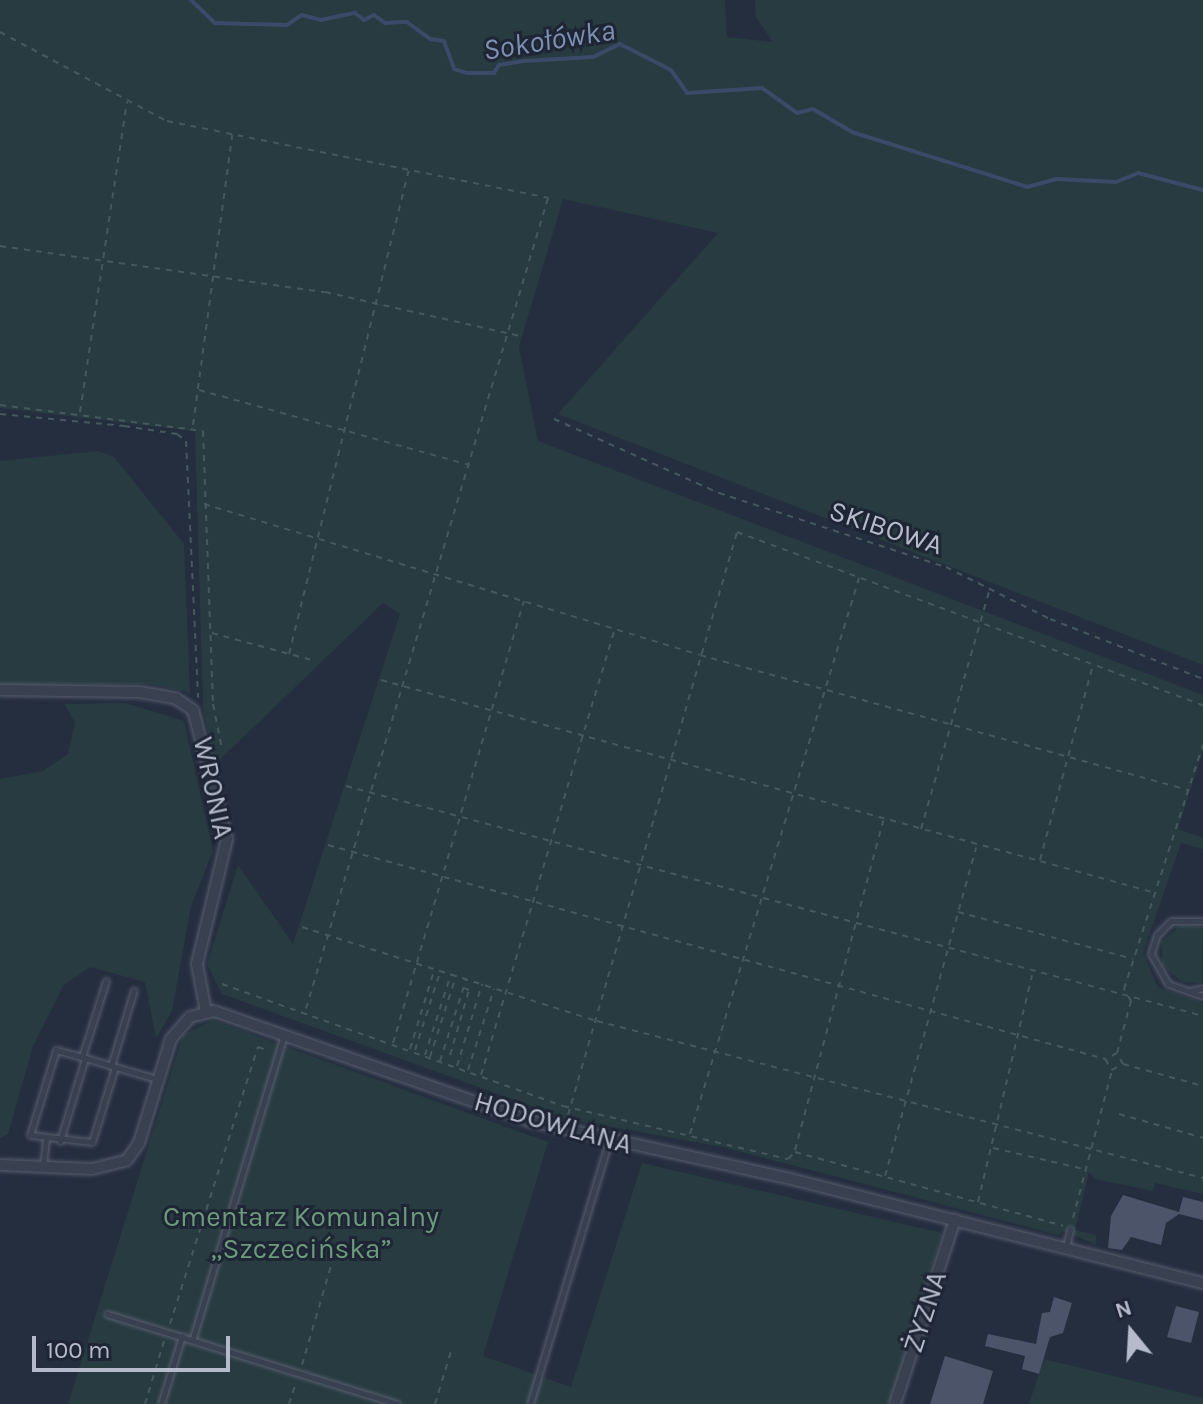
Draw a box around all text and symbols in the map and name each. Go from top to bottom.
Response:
water label: Sokołówka [480,12,618,68]
street label: SKIBOWA [825,494,947,562]
street label: WRONIA [186,734,240,842]
street label: HODOWLANA [470,1084,636,1162]
park label: Cmentarz Komunalny „Szczecińska” [163,1200,439,1266]
street label: ŻYZNA [896,1267,954,1357]
north arrow [1091,1292,1171,1372]
text: N [1112,1294,1135,1324]
scale bar [36,1320,234,1370]
text: 100 m [46,1336,111,1364]

